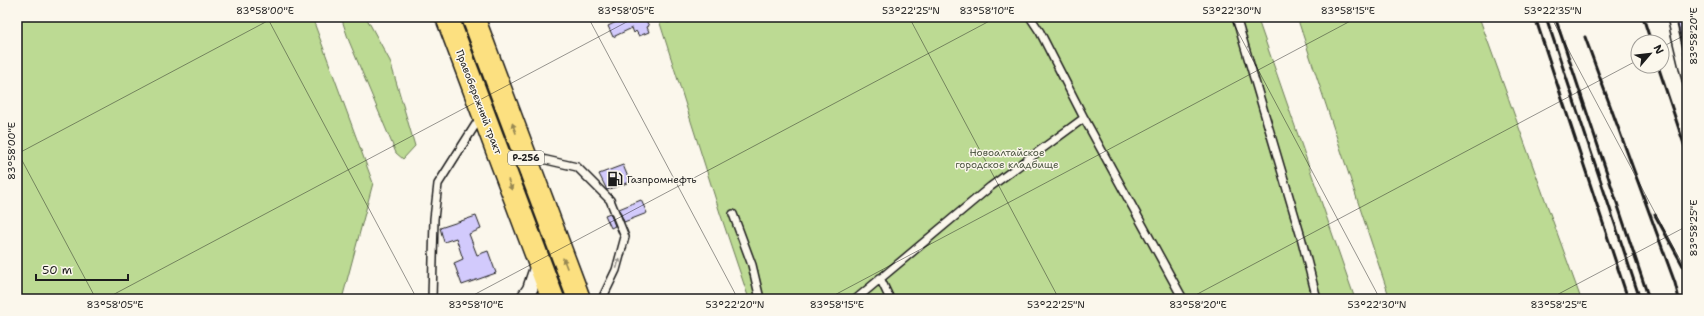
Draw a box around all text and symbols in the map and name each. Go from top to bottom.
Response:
text: 83°58'00"E [236,4,294,17]
text: 83°58'05"E [598,4,654,17]
text: 53°22'25"N [882,4,940,17]
text: 83°58'10"E [959,4,1015,17]
text: 53°22'30"N [1202,4,1262,17]
text: 83°58'15"E [1321,4,1375,17]
text: 53°22'35"N [1524,4,1582,17]
text: 83°58'20"E [1687,7,1700,65]
north arrow [1630,34,1670,74]
text: N [1650,42,1667,57]
street label: Правобережный тракт [453,48,505,157]
one-way arrow [511,121,517,133]
text: 83°58'00"E [5,122,18,180]
park label: Новоалтайское городское кладбище [955,146,1059,171]
road number: Р-256 [508,151,544,165]
fuel station icon: Газпромнефть [606,170,624,188]
place label: Газпромнефть [627,173,697,186]
one-way arrow [507,179,513,191]
text: 83°58'25"E [1687,200,1700,256]
scale bar [36,256,128,282]
one-way arrow [562,256,568,268]
one-way arrow [615,257,621,270]
text: 50 m [42,262,72,278]
text: 83°58'05"E [87,298,143,311]
text: 83°58'10"E [448,298,504,311]
text: 53°22'20"N [706,298,764,311]
text: 83°58'15"E [810,298,864,311]
text: 53°22'25"N [1027,298,1085,311]
text: 83°58'20"E [1169,298,1227,311]
text: 53°22'30"N [1347,298,1407,311]
text: 83°58'25"E [1531,298,1587,311]

